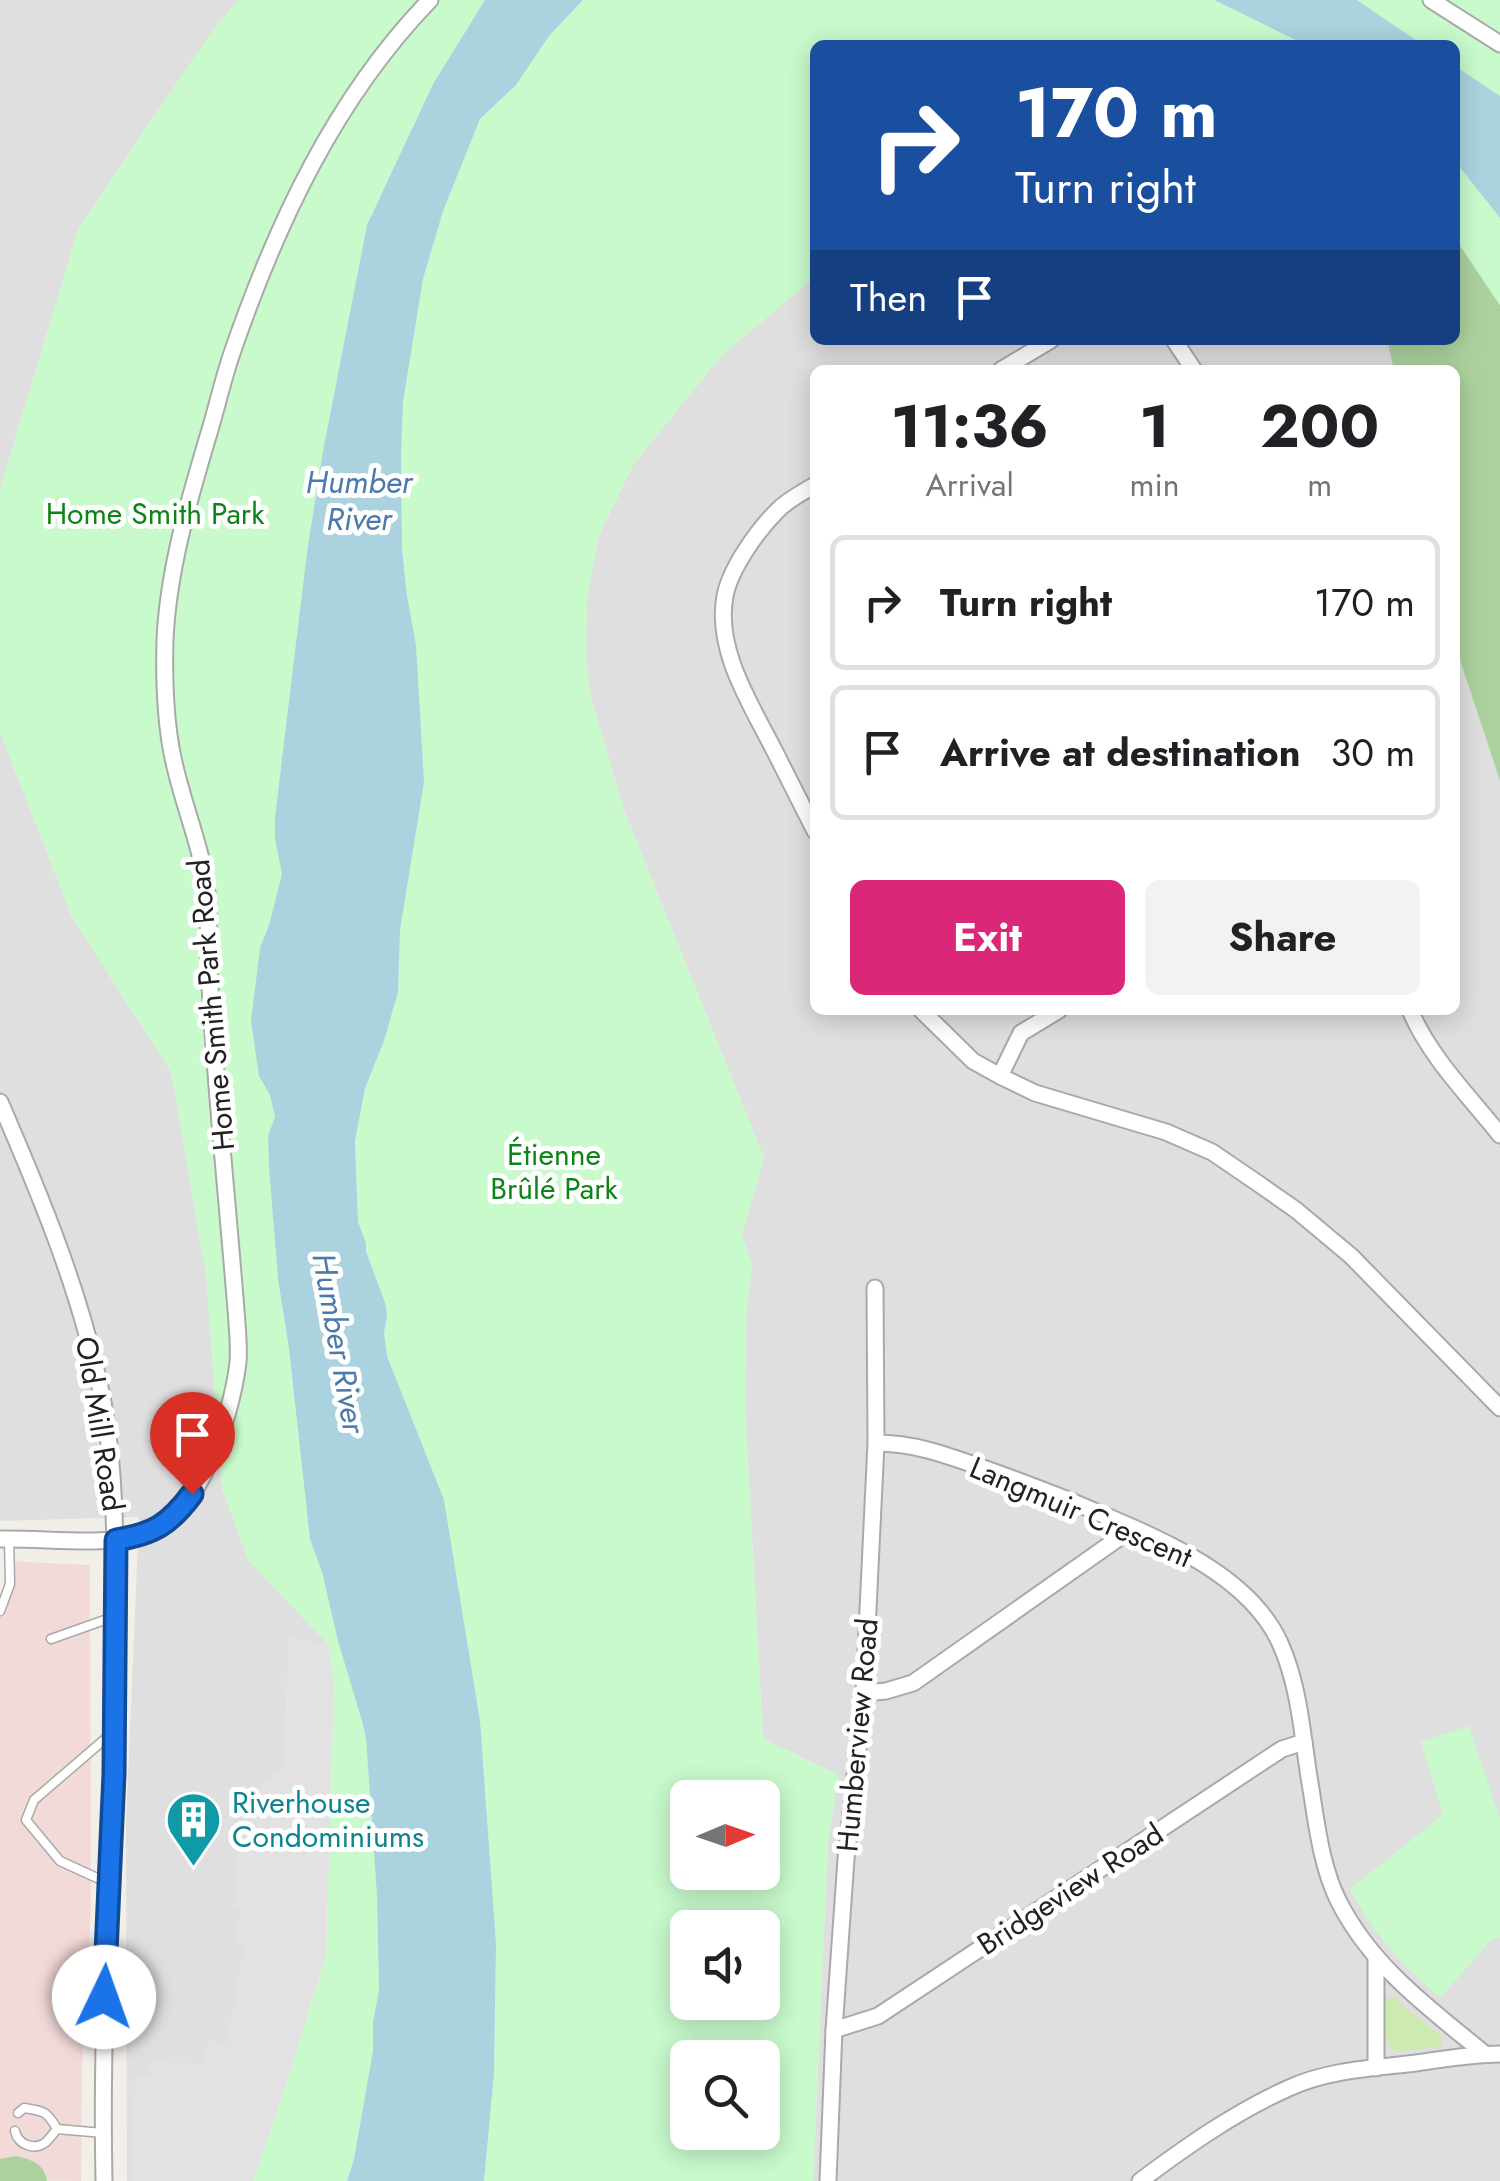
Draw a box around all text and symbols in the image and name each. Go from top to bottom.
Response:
text: 170 m [1015,62,1218,163]
icon: right [850,80,980,210]
text: Turn right [1015,155,1196,220]
text: Then [850,270,927,325]
icon: arrive [947,270,1002,325]
text: 11:36 [891,383,1049,470]
text: 1 [1139,383,1170,470]
text: 200 [1260,383,1379,470]
water label: Humber River [305,459,415,542]
text: Arrival [926,462,1014,508]
text: min [1129,462,1180,508]
text: m [1307,462,1332,508]
park label: Home Smith Park [46,492,265,535]
icon: right [855,575,910,630]
text: Turn right [940,575,1112,630]
text: 170 m [1314,575,1415,630]
icon: arrive [855,725,910,780]
text: Arrive at destination [940,725,1301,780]
text: 30 m [1331,725,1415,780]
street label: Home Smith Park Road [177,857,245,1153]
button: Exit [850,880,1125,995]
button: Share [1145,880,1420,995]
park label: Étienne Brûlé Park [490,1133,619,1210]
water label: Humber River [301,1249,378,1439]
street label: Old Mill Road [65,1334,135,1514]
pin [150,1392,235,1495]
icon: arrive [165,1407,220,1462]
street label: Langmuir Crescent [963,1446,1200,1579]
street label: Humberview Road [825,1616,889,1854]
north arrow [670,1780,780,1890]
map controls [670,1780,780,2150]
place label: Riverhouse Condominiums [232,1781,424,1858]
building icon: Riverhouse Condominiums [163,1789,223,1868]
street label: Bridgeview Road [968,1813,1172,1965]
button: sound [670,1910,780,2020]
position arrow [52,1945,156,2049]
button: search [670,2040,780,2150]

